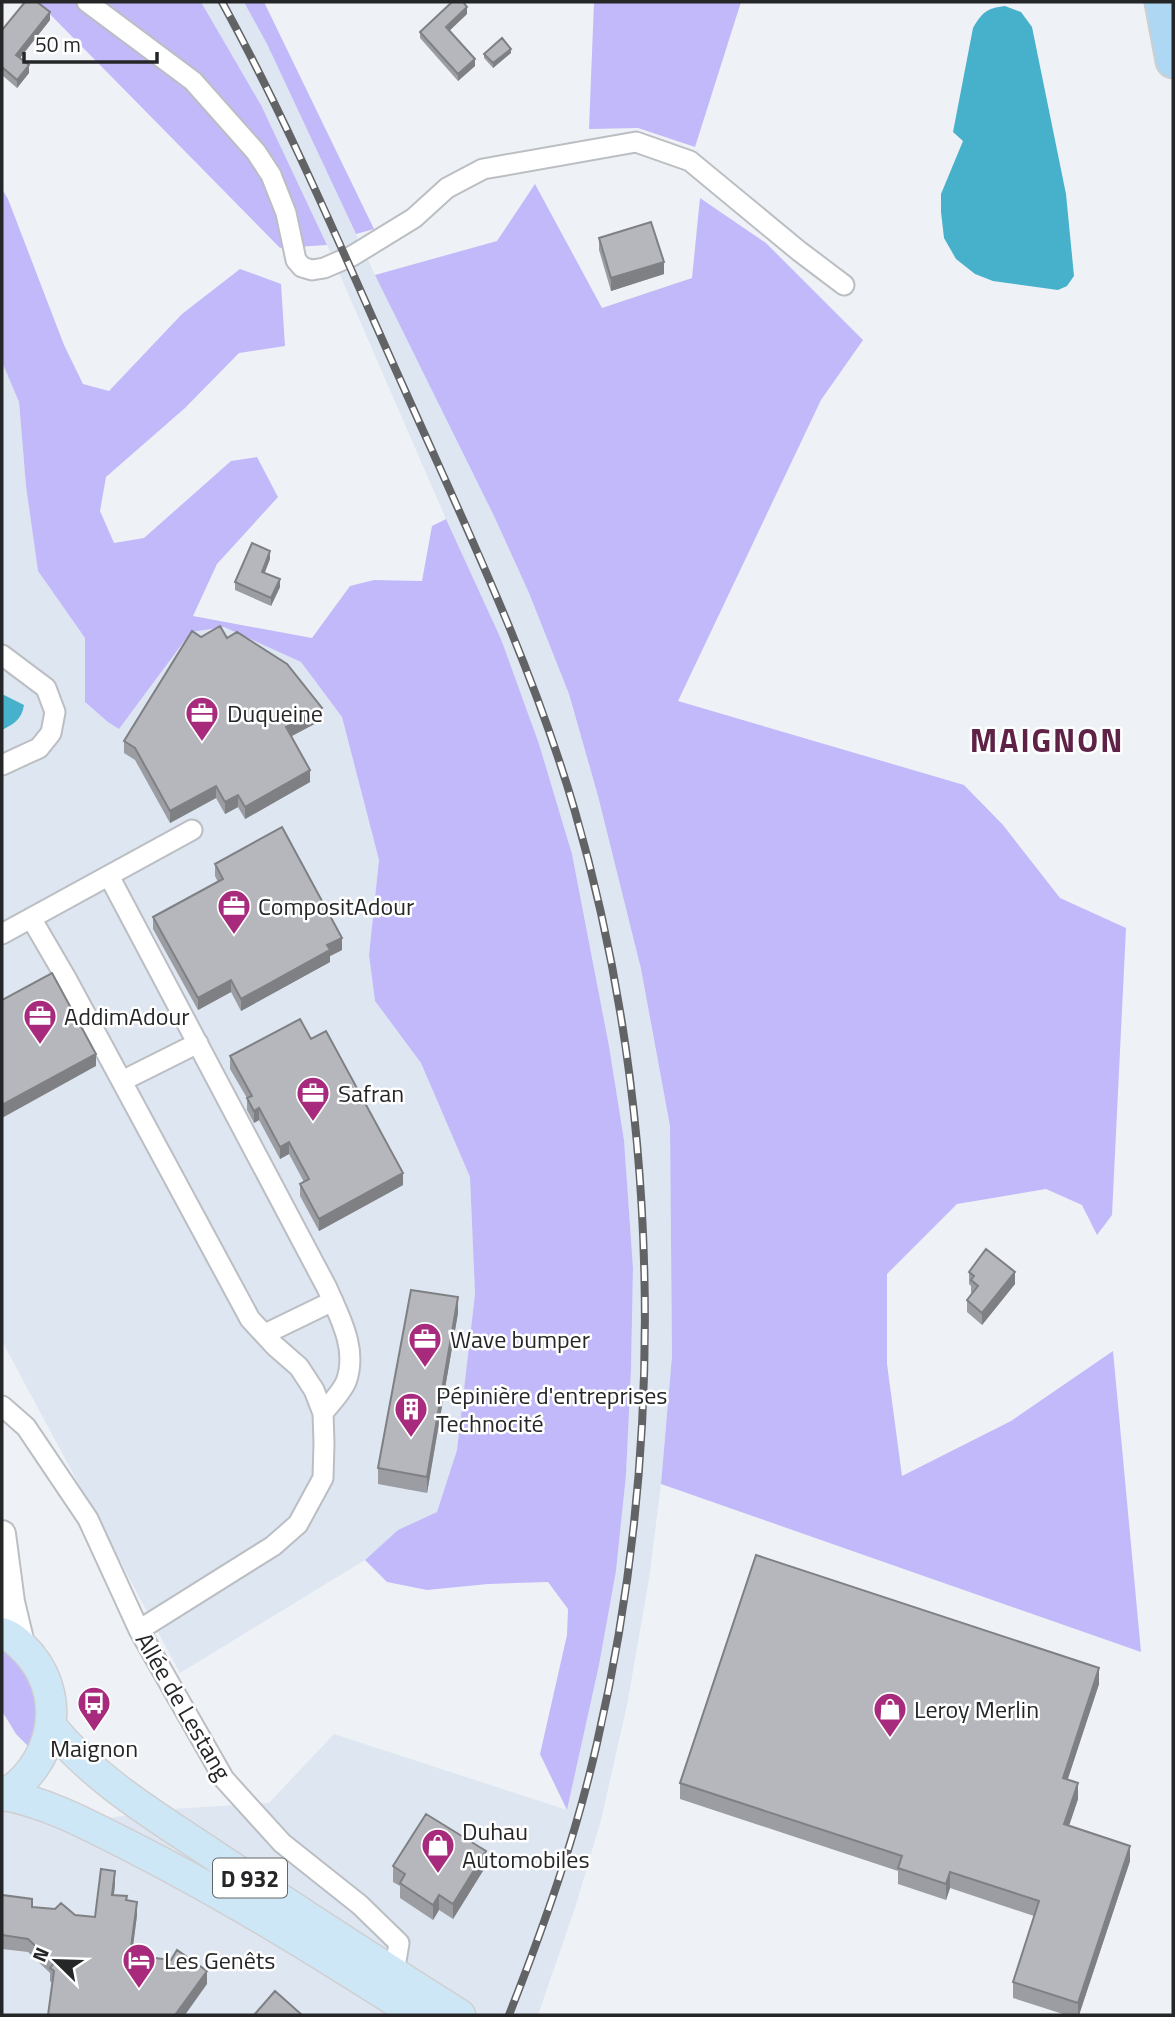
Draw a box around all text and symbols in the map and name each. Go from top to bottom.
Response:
scale bar [24,21,158,65]
text: 50 m [35,28,81,60]
office icon: Duqueine [183,694,221,743]
place label: Duqueine [227,695,323,731]
district label: MAIGNON [970,716,1124,764]
office icon: CompositAdour [215,887,253,936]
place label: CompositAdour [258,888,414,924]
office icon: AddimAdour [21,997,59,1046]
place label: AddimAdour [64,998,189,1034]
office icon: Safran [294,1074,332,1123]
place label: Safran [338,1075,404,1111]
office icon: Wave bumper [406,1320,444,1369]
place label: Wave bumper [450,1321,590,1357]
place label: Pépinière d'entreprises Technocité [436,1377,667,1441]
building icon: Pépinière d'entreprises Technocité [392,1390,430,1439]
street label: Allée de Lestang [127,1625,241,1787]
bus stop icon: Maignon [75,1684,113,1733]
shop icon: Leroy Merlin [871,1690,909,1739]
place label: Leroy Merlin [914,1691,1039,1727]
place label: Maignon [50,1730,138,1766]
place label: Duhau Automobiles [462,1813,590,1877]
shop icon: Duhau Automobiles [419,1826,457,1875]
road number: D 932 [213,1858,287,1898]
north arrow [21,1926,91,1996]
hotel icon: Les Genêts [120,1941,158,1990]
text: N [24,1942,56,1966]
place label: Les Genêts [164,1942,275,1978]

